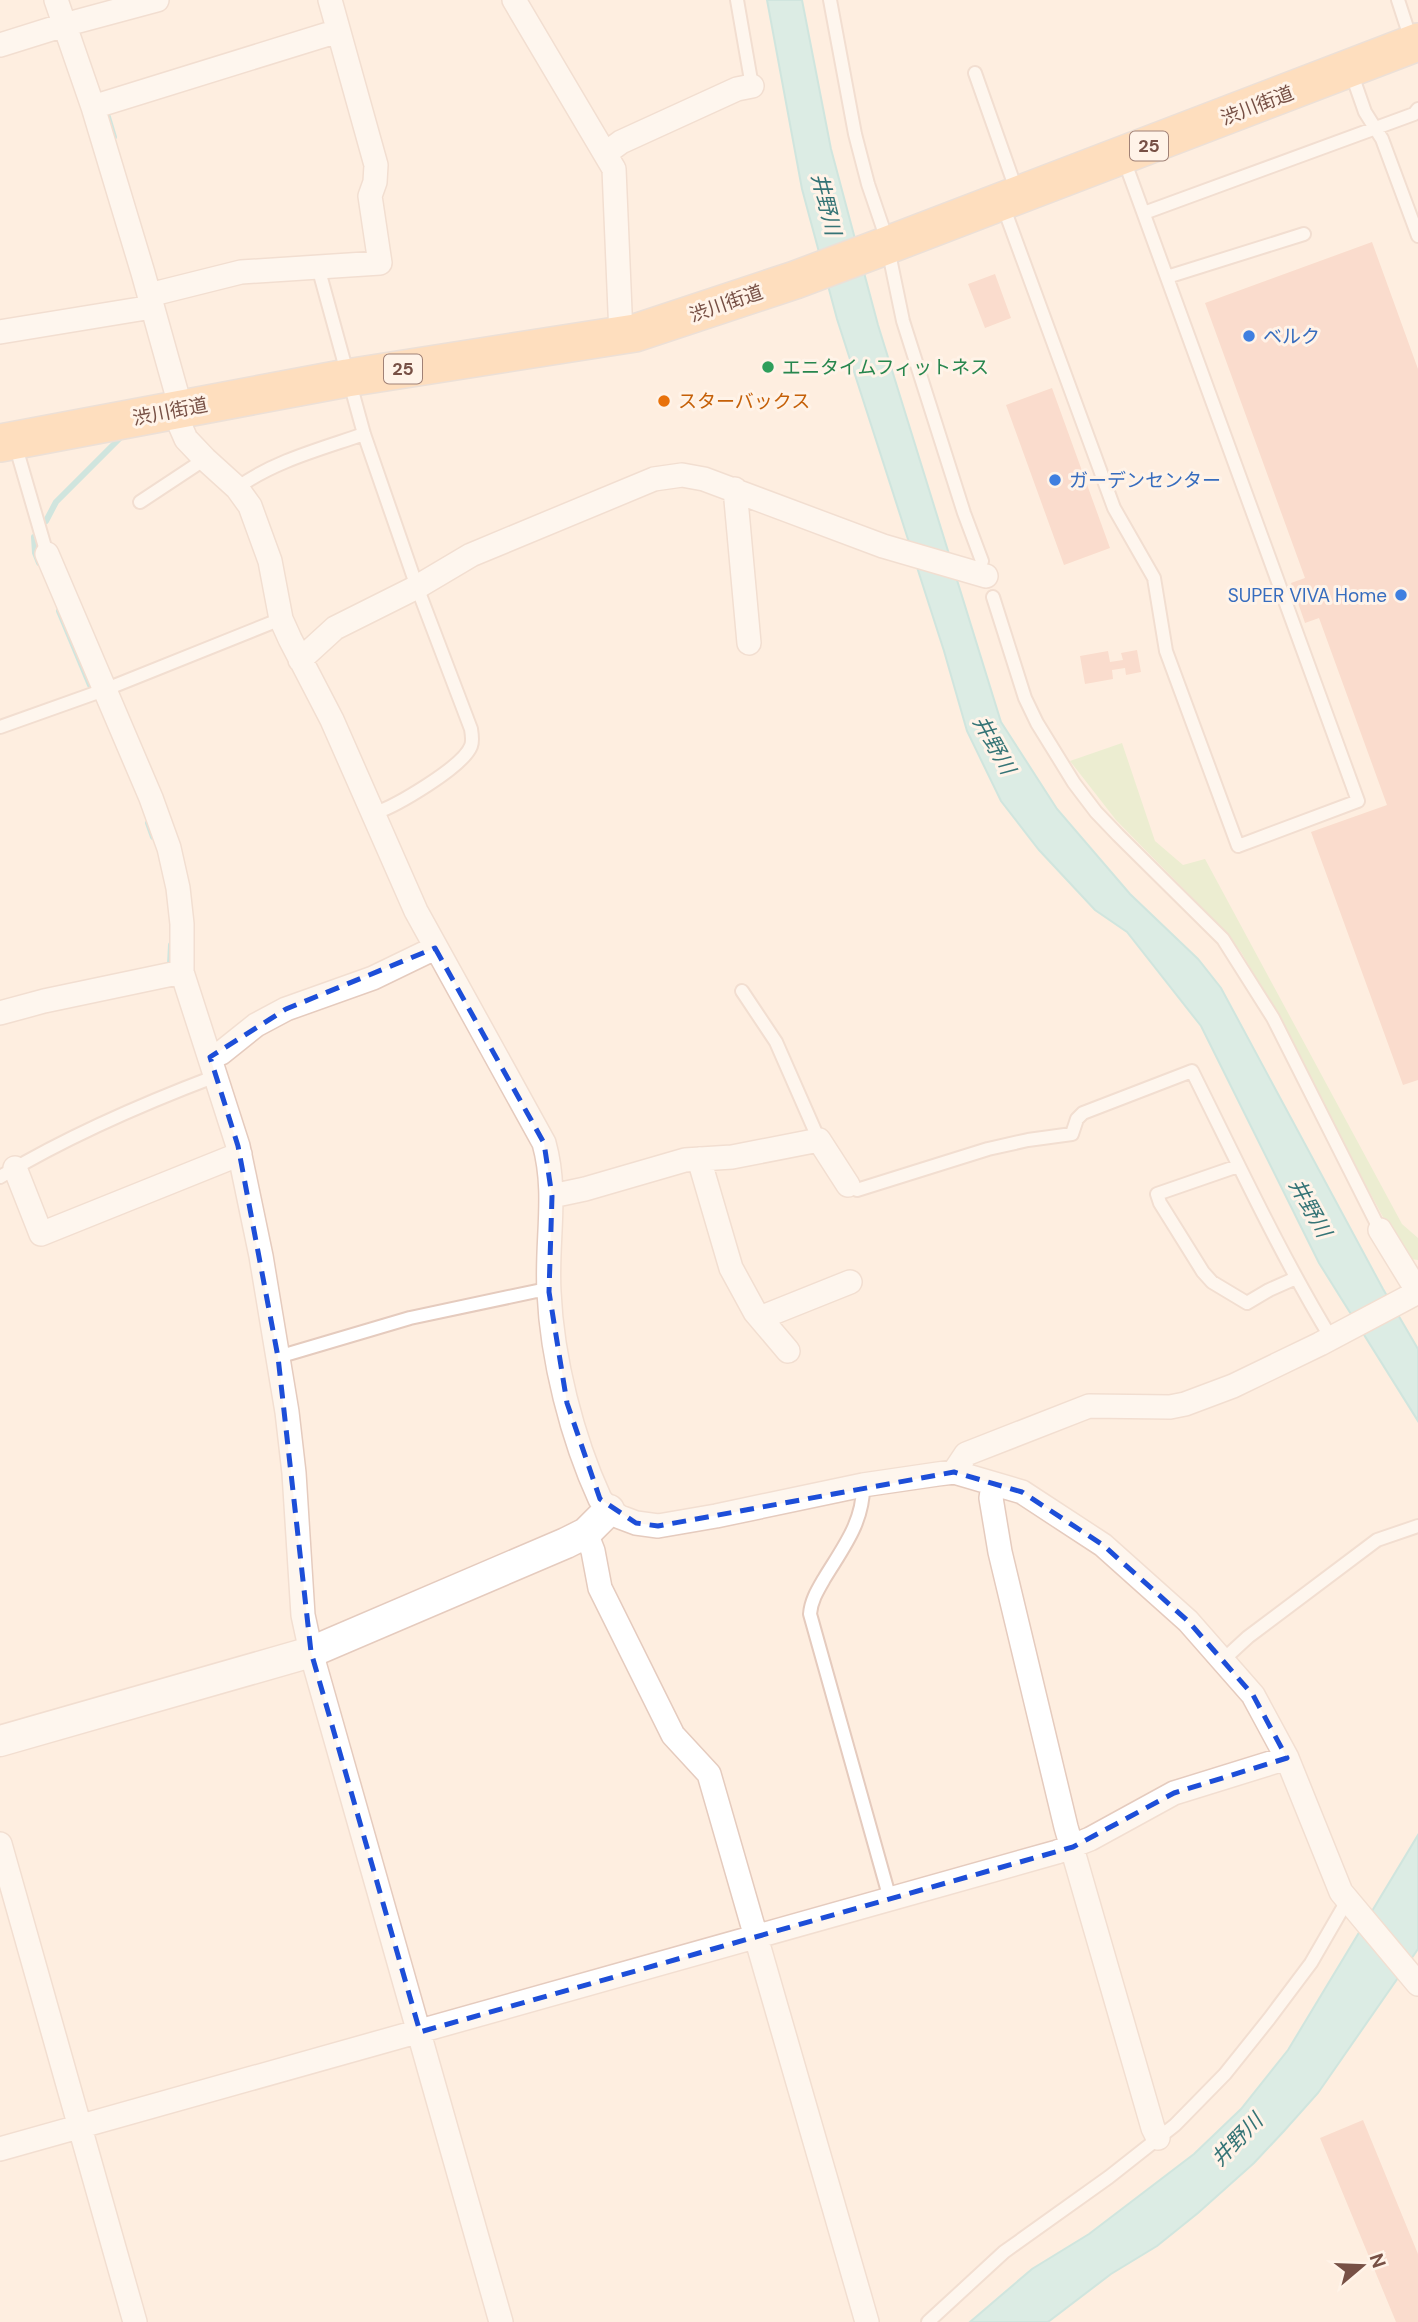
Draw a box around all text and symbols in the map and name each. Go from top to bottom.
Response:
street label: 渋川街道 [1217,80,1297,131]
road number: 25 [1130,132,1168,160]
water label: 井野川 [805,170,848,240]
street label: 渋川街道 [686,279,766,328]
place label: ベルク [1263,324,1320,349]
marker: ベルク [1241,328,1257,344]
road number: 25 [384,354,422,384]
place label: エニタイムフィットネス [782,355,989,380]
marker: エニタイムフィットネス [760,359,776,375]
place label: スターバックス [678,389,810,414]
street label: 渋川街道 [130,392,210,431]
marker: スターバックス [656,393,672,409]
place label: ガーデンセンター [1069,468,1221,493]
marker: ガーデンセンター [1047,472,1063,488]
place label: SUPER VIVA Home [1228,583,1387,608]
marker: SUPER VIVA Home [1393,587,1409,603]
water label: 井野川 [966,711,1022,781]
water label: 井野川 [1282,1174,1338,1244]
water label: 井野川 [1205,2106,1270,2172]
north arrow [1327,2231,1397,2301]
text: N [1364,2250,1392,2271]

